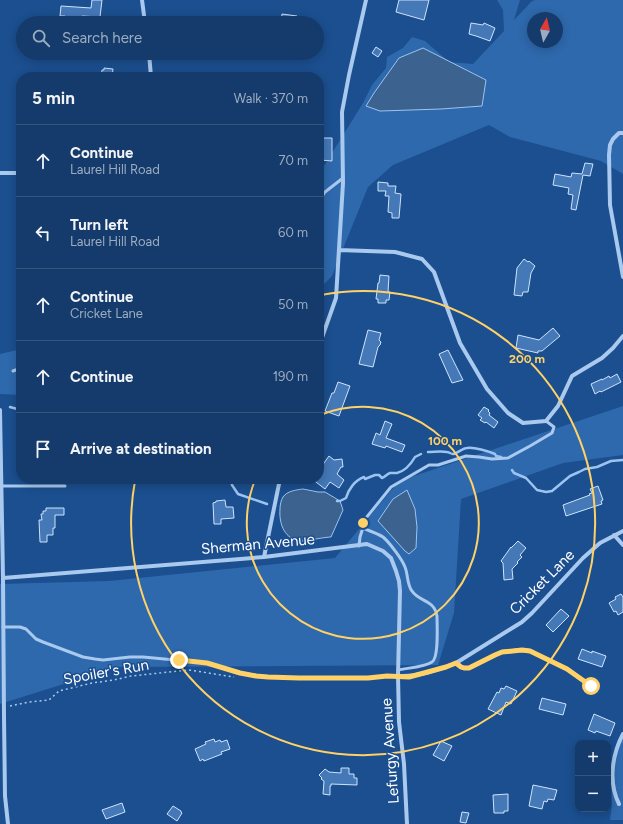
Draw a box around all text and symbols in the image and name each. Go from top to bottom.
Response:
north arrow [527,12,563,48]
search box [16,16,324,60]
icon: search [30,27,52,49]
text: Search here [62,29,142,47]
text: 5 min [32,88,75,108]
text: Walk · 370 m [234,91,308,106]
text: Continue [70,144,133,162]
icon: ahead [32,150,54,172]
text: 70 m [278,153,308,168]
text: Laurel Hill Road [70,162,160,177]
text: Turn left [70,216,128,234]
icon: left [32,222,54,244]
text: 60 m [278,225,308,240]
text: Laurel Hill Road [70,234,160,249]
text: Continue [70,288,133,306]
icon: ahead [32,294,54,316]
text: 50 m [278,297,308,312]
text: Cricket Lane [70,306,143,321]
text: 200 m [509,352,545,366]
icon: ahead [32,366,54,388]
text: Continue [70,368,133,386]
text: 190 m [273,369,308,384]
text: 100 m [428,434,462,448]
icon: arrive [32,438,54,460]
text: Arrive at destination [70,440,211,458]
centre of rings [356,516,370,530]
street label: Sherman Avenue [200,530,316,558]
street label: Cricket Lane [506,546,578,618]
route end [170,651,188,669]
street label: Spoiler's Run [62,656,150,688]
route start [582,677,600,695]
street label: Lefurgy Avenue [377,697,403,805]
map controls [575,740,611,812]
button: + [575,740,611,776]
button: − [575,776,611,812]

